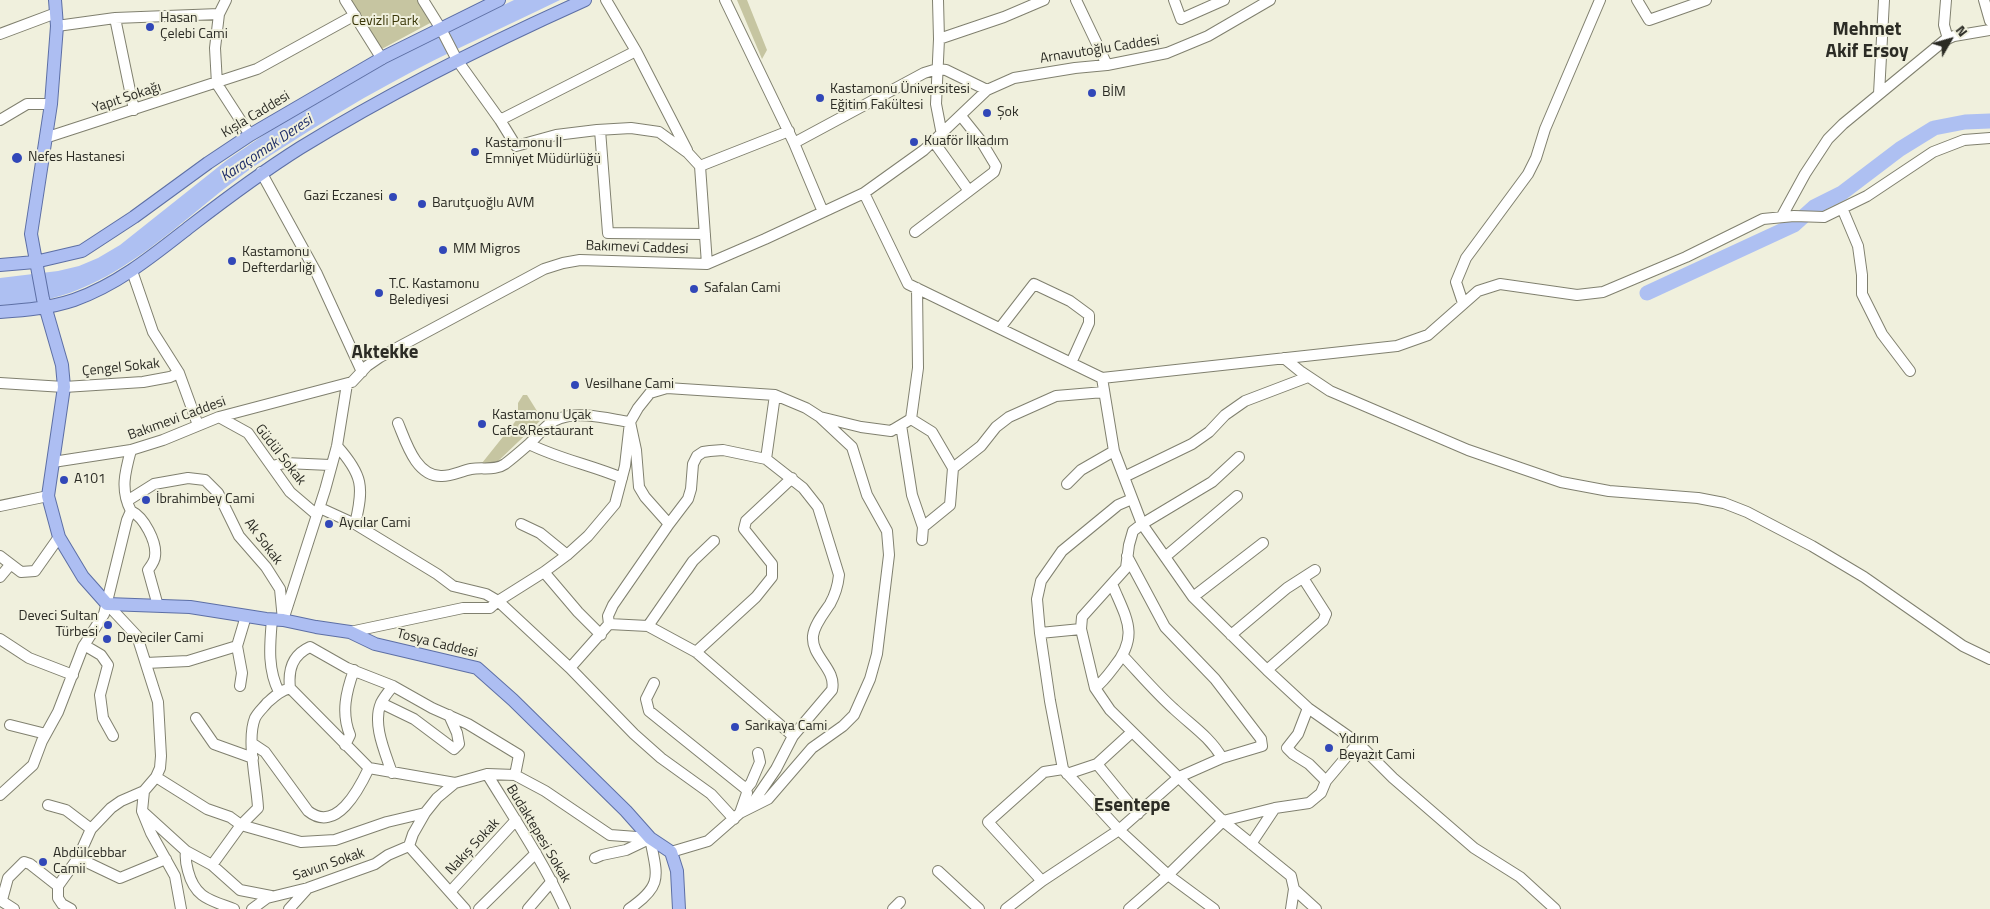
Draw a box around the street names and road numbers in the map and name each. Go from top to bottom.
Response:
street label: Arnavutoğlu Caddesi [1039,32,1161,68]
street label: Yapıt Sokağı [91,79,163,117]
street label: Kışla Caddesi [219,88,293,142]
street label: Bakımevi Caddesi [585,238,689,258]
street label: Çengel Sokak [81,356,161,380]
street label: Bakımevi Caddesi [126,393,228,445]
street label: Güdül Sokak [251,421,309,489]
street label: Ak Sokak [240,516,286,568]
street label: Tosya Caddesi [395,626,479,662]
street label: Budaktepesi Sokak [502,782,574,886]
street label: Nakış Sokak [443,815,503,879]
street label: Savun Sokak [291,845,367,885]

